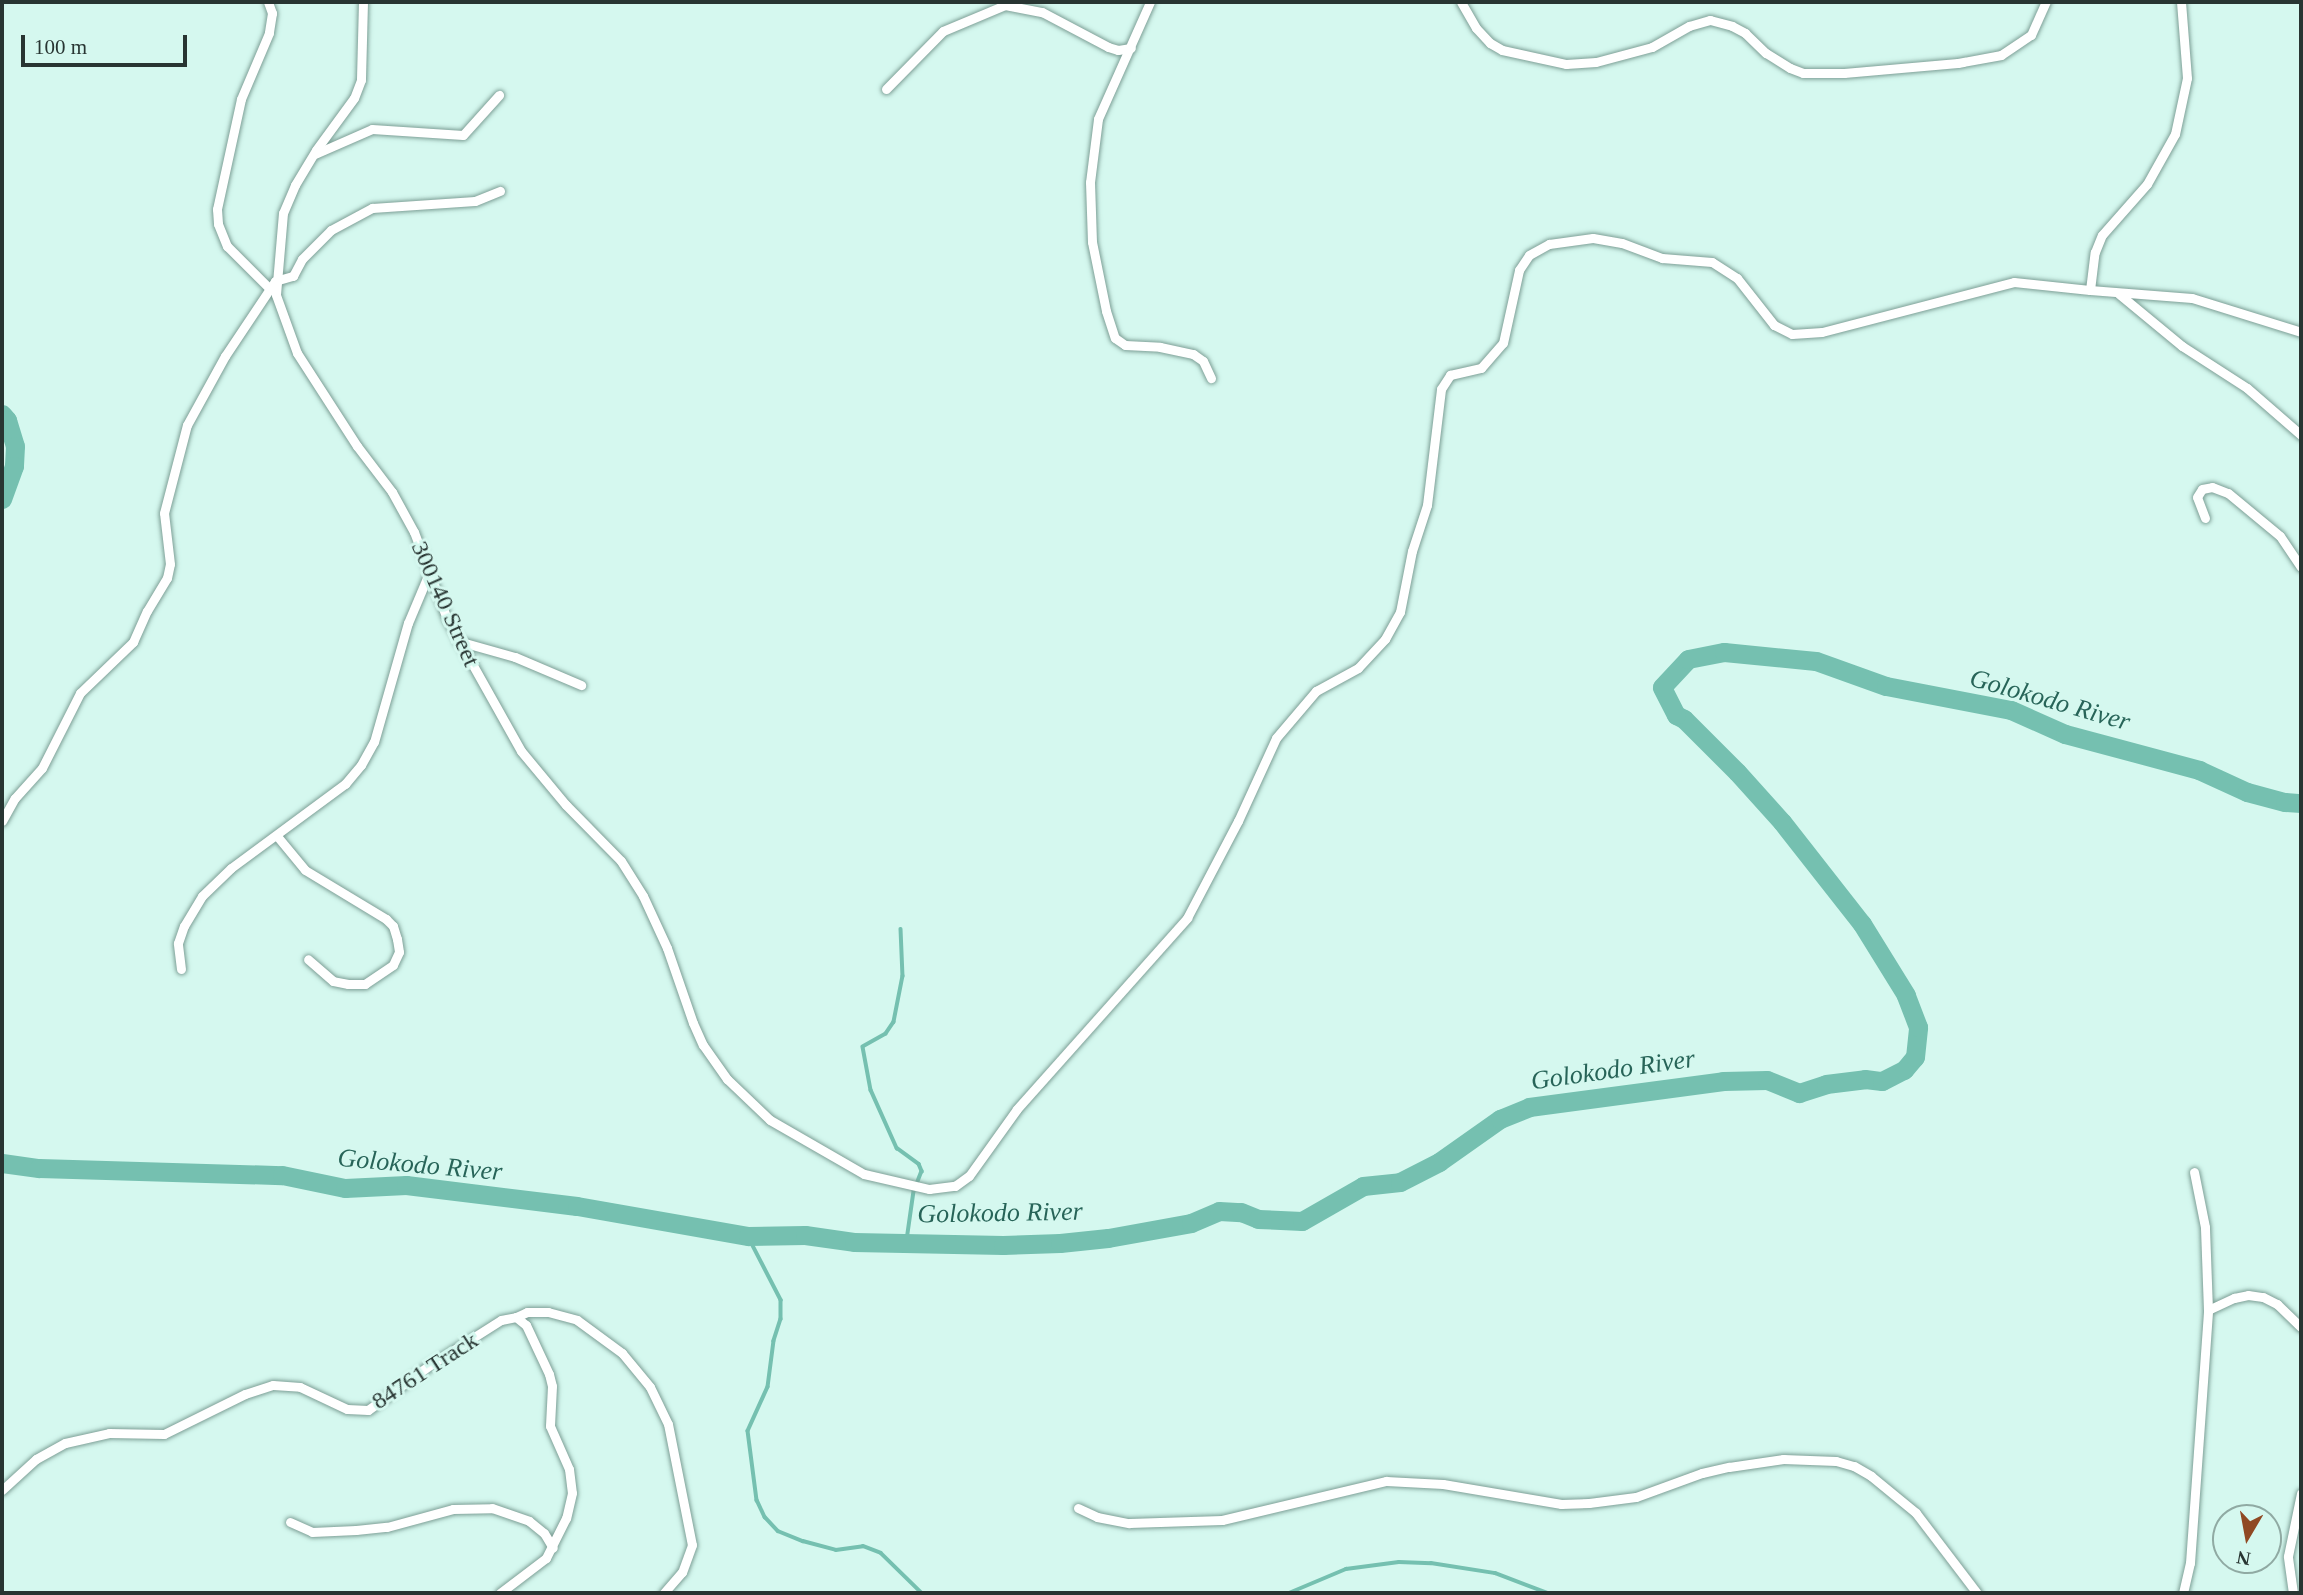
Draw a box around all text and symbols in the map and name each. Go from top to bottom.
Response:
scale bar [24,21,191,65]
text: 100 m [34,35,87,59]
street label: 300140 Street [405,537,485,671]
water label: Golokodo River [1966,662,2134,738]
water label: Golokodo River [1529,1043,1697,1097]
water label: Golokodo River [336,1142,504,1188]
water label: Golokodo River [917,1196,1083,1230]
street label: 84761 Track [366,1326,484,1416]
north arrow [2212,1504,2282,1574]
text: N [2235,1547,2252,1570]

